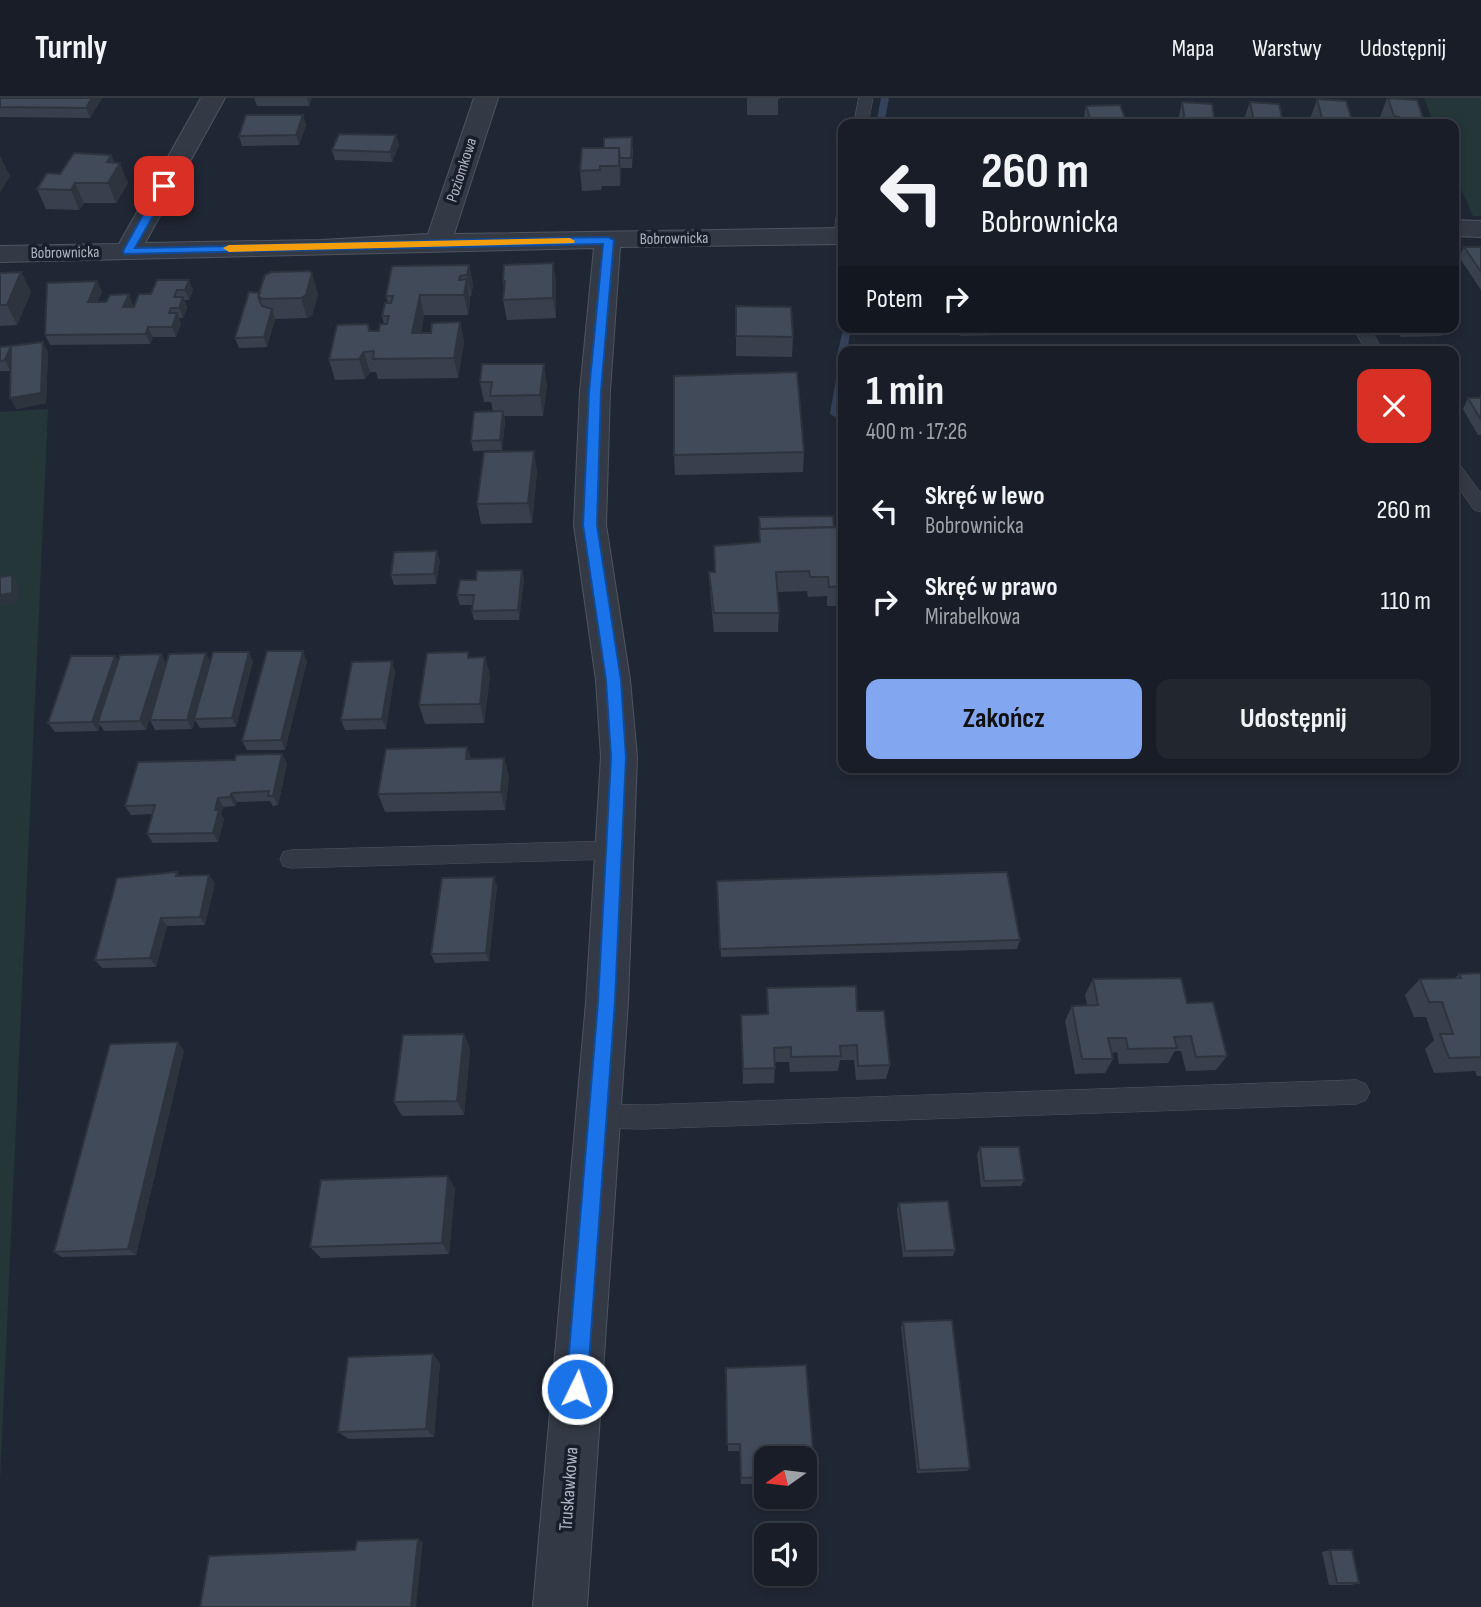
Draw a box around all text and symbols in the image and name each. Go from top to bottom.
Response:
text: Turnly [35,28,107,68]
text: Mapa [1172,34,1214,63]
text: Warstwy [1252,34,1322,63]
text: Udostępnij [1360,34,1446,63]
street label: Poziomkowa [443,136,481,204]
text: 260 m [981,143,1089,202]
icon: left [866,147,957,238]
pin [134,156,194,216]
icon: arrive [145,167,183,205]
text: Bobrownicka [981,203,1119,242]
street label: Bobrownicka [639,229,709,249]
street label: Bobrownicka [30,243,100,263]
icon: right [937,280,975,318]
text: Potem [866,284,923,315]
text: 1 min [866,366,944,417]
button: close [1357,369,1431,443]
text: 400 m · 17:26 [866,418,967,446]
text: Skręć w lewo [925,481,1045,512]
icon: left [866,492,904,530]
text: 260 m [1376,495,1431,526]
text: Bobrownicka [925,512,1024,540]
text: Skręć w prawo [925,572,1058,603]
icon: right [866,583,904,621]
text: 110 m [1380,586,1431,617]
text: Mirabelkowa [925,603,1020,631]
button: Zakończ [866,679,1142,759]
button: Udostępnij [1156,679,1431,759]
position arrow [540,1352,614,1426]
street label: Truskawkowa [555,1446,583,1532]
north arrow [754,1446,817,1508]
map controls [754,1446,817,1586]
button: sound [754,1523,817,1586]

